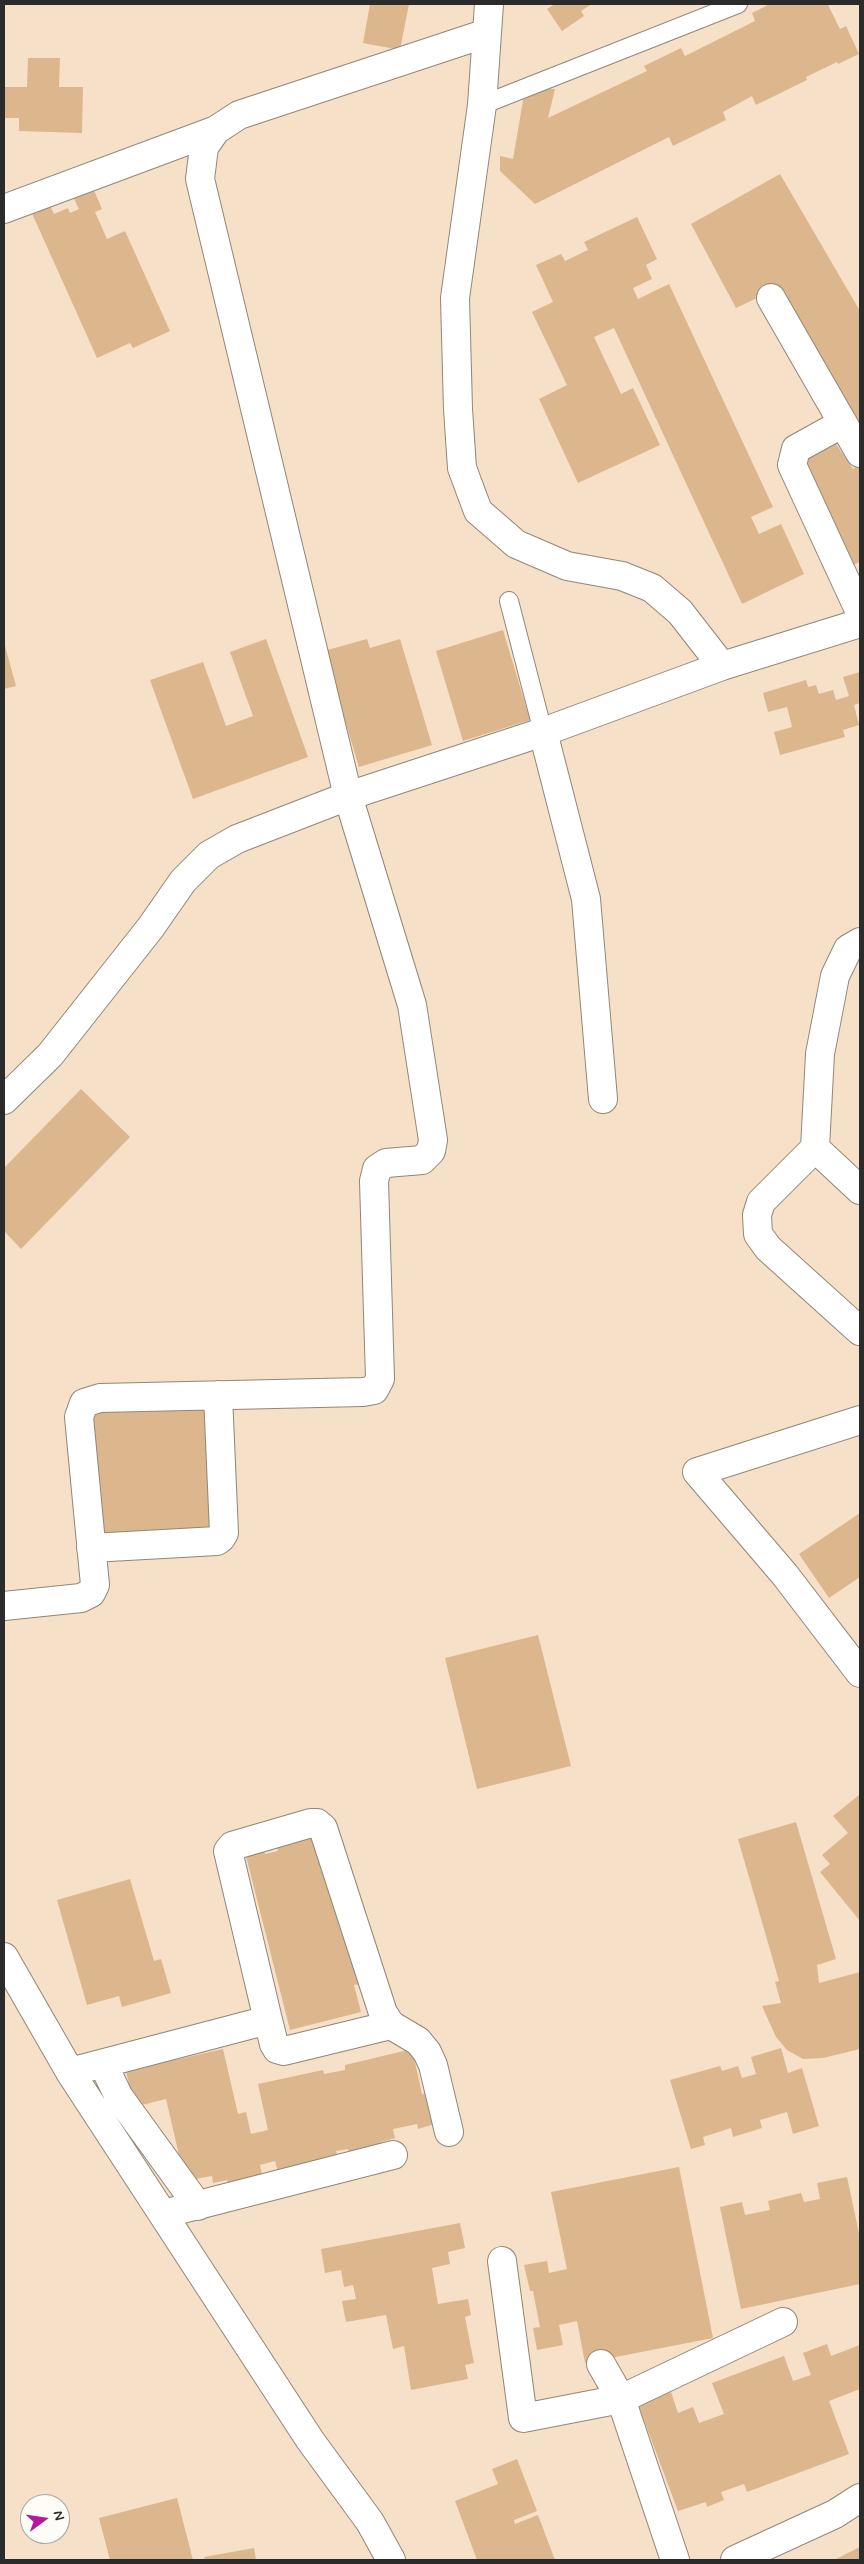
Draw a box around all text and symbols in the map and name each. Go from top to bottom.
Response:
north arrow [20,2494,70,2544]
text: N [49,2509,68,2522]

